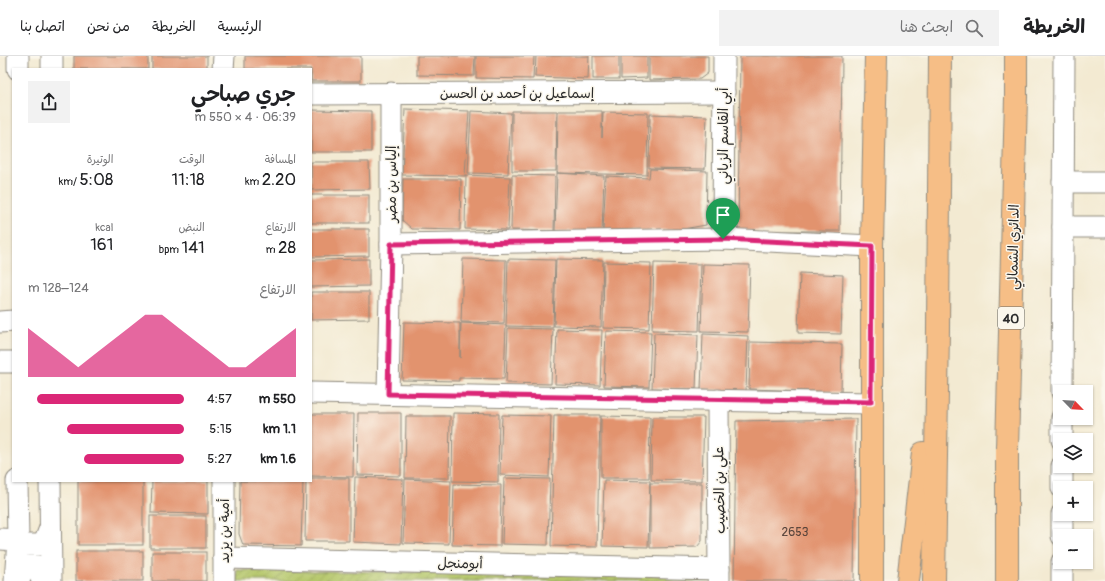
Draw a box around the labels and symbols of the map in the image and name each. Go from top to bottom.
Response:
street label: إسماعيل بن أحمد بن الحسن [440,85,595,102]
street label: أبي القاسم الزياني [715,87,736,185]
street label: إلياس بن مضر [383,145,400,224]
pin [706,198,740,239]
street label: الدائري الشمالي [1004,204,1027,290]
road number: 40 [998,307,1024,329]
north arrow [1053,385,1093,425]
street label: علي بن الخصيب [710,446,733,534]
street label: أمية بن يزيد [216,498,233,563]
house number: 2653 [782,525,809,540]
street label: أبومنجل [437,555,483,572]

